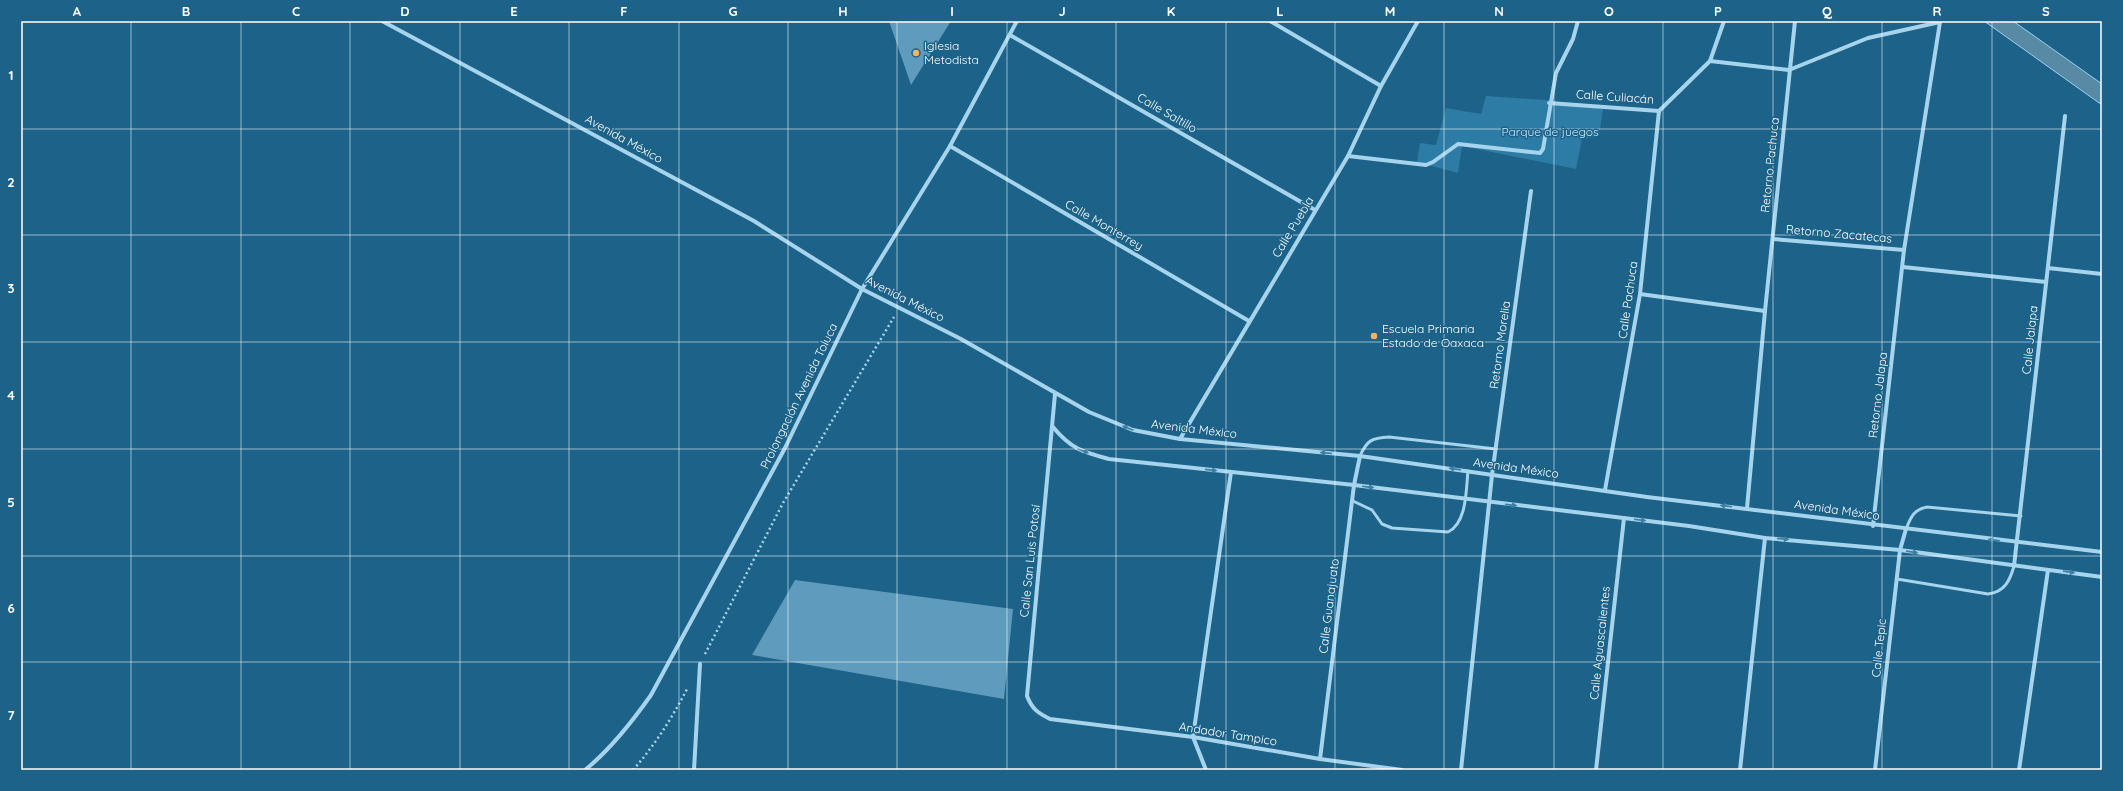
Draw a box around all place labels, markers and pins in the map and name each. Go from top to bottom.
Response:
place label: Iglesia Metodista [924,38,979,67]
marker: Iglesia Metodista [911,48,921,58]
place label: Escuela Primaria Estado de Oaxaca [1382,321,1484,350]
marker: Escuela Primaria Estado de Oaxaca [1369,331,1379,341]

